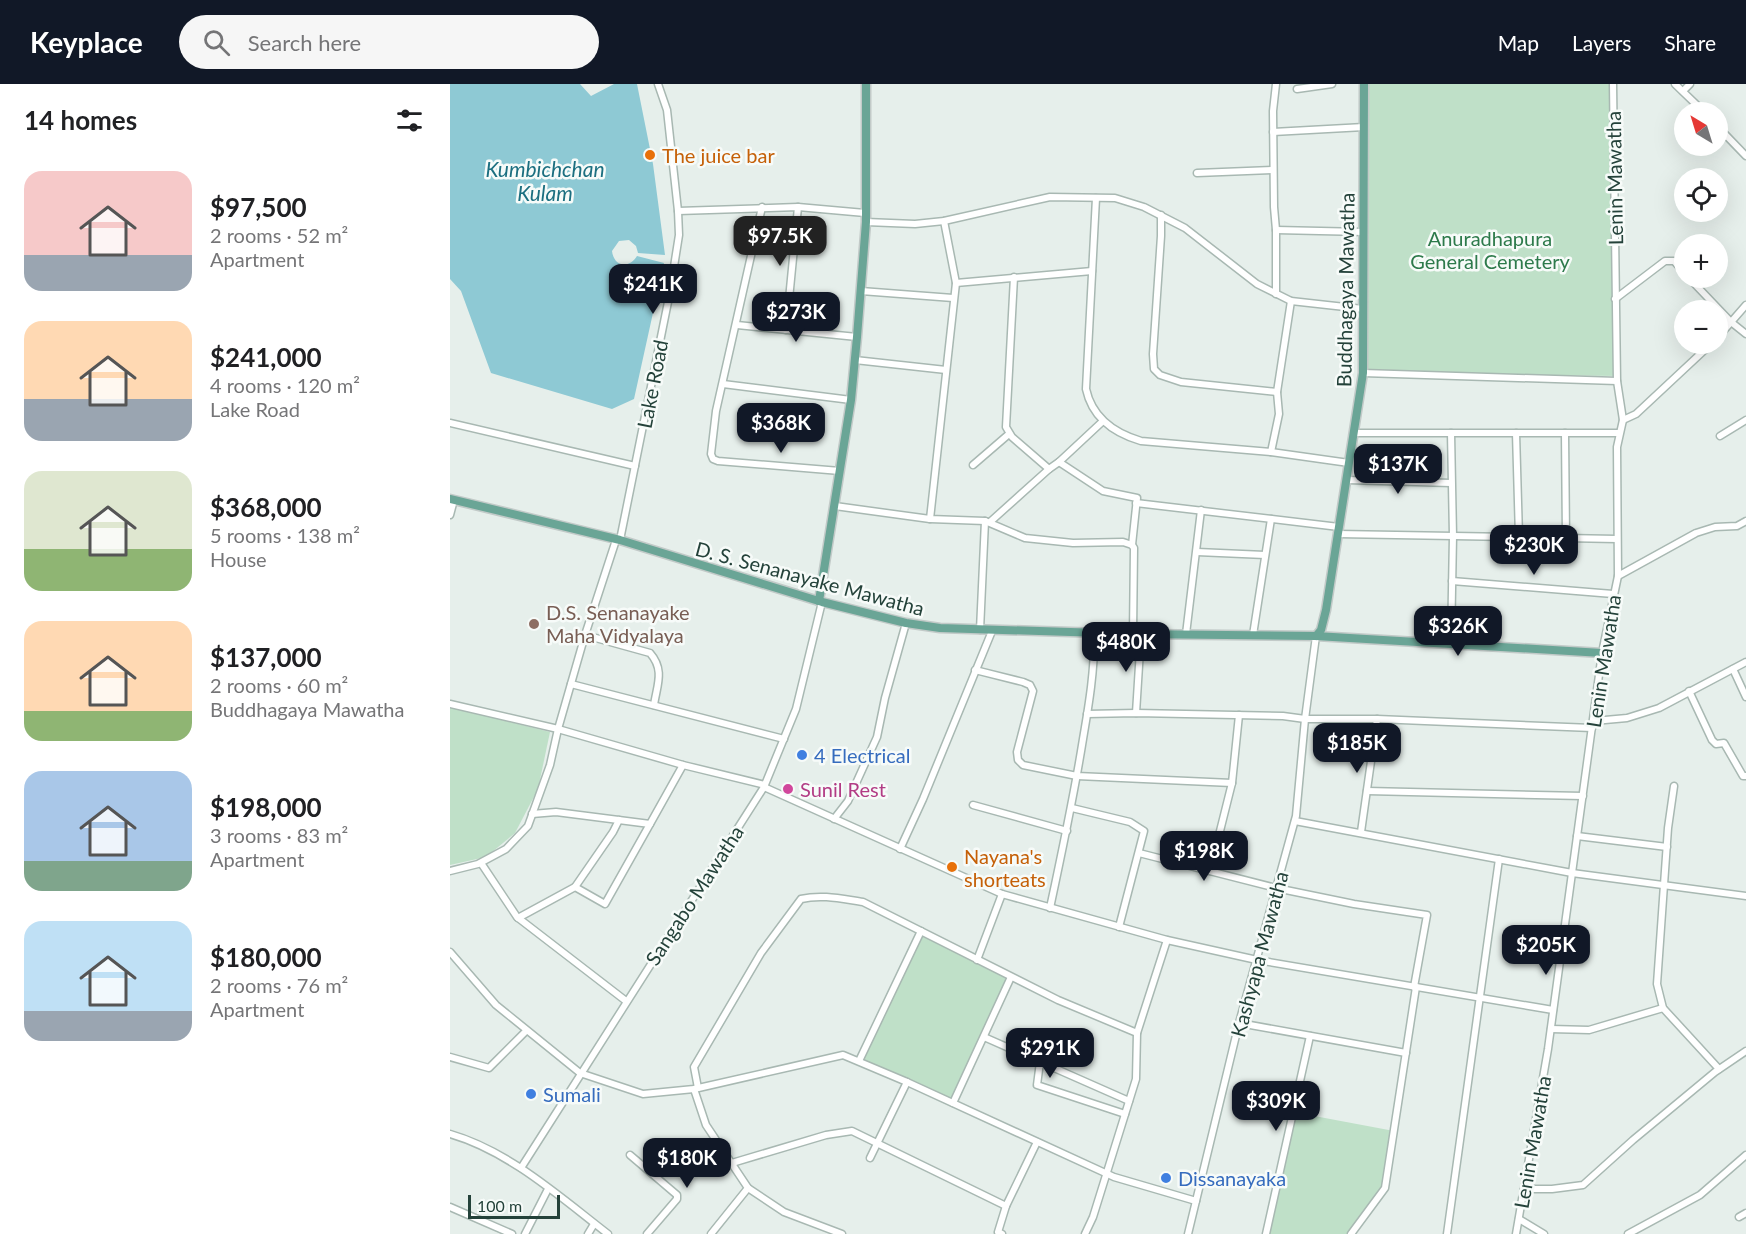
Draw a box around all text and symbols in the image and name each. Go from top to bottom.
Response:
search box [179,15,599,69]
text: Keyplace [30,25,143,59]
icon: search [200,26,233,59]
text: Search here [248,29,361,56]
text: Map [1498,30,1539,55]
text: Layers [1572,30,1631,55]
text: Share [1664,30,1716,55]
north arrow [1674,102,1728,156]
map controls [1674,102,1728,354]
text: 14 homes [24,104,137,136]
icon: filters [393,104,426,137]
street label: Lenin Mawatha [1601,111,1627,245]
place label: The juice bar [662,143,775,167]
marker: The juice bar [643,148,657,162]
water label: Kumbichchan Kulam [485,156,605,205]
button: locate [1674,168,1728,222]
text: $97,500 [210,191,307,223]
street label: Buddhagaya Mawatha [1331,193,1359,387]
icon: home [72,195,144,267]
pin: $97.5K [731,216,829,267]
text: 2 rooms · 52 m² [210,223,348,247]
text: $97.5K [748,223,812,247]
park label: Anuradhapura General Cemetery [1410,226,1570,273]
button: + [1674,234,1728,288]
text: Apartment [210,247,304,271]
pin: $241K [611,264,695,315]
text: $241K [623,271,683,295]
pin: $273K [754,292,838,343]
text: $273K [766,299,826,323]
button: − [1674,300,1728,354]
street label: Lake Road [632,338,672,430]
text: $241,000 [210,341,322,373]
icon: home [72,345,144,417]
text: 4 rooms · 120 m² [210,373,360,397]
text: Lake Road [210,397,300,421]
pin: $368K [739,403,823,454]
text: $368K [751,410,811,434]
pin: $137K [1356,444,1440,495]
text: $137K [1368,451,1428,475]
text: $368,000 [210,491,322,523]
icon: home [72,495,144,567]
text: 5 rooms · 138 m² [210,523,360,547]
pin: $230K [1492,525,1576,576]
text: $230K [1504,532,1564,556]
street label: D. S. Senanayake Mawatha [693,536,927,620]
text: House [210,547,267,571]
street label: Lenin Mawatha [1581,593,1625,729]
place label: D.S. Senanayake Maha Vidyalaya [546,600,690,647]
pin: $326K [1416,606,1500,657]
text: $326K [1428,613,1488,637]
marker: D.S. Senanayake Maha Vidyalaya [527,617,541,631]
pin: $480K [1084,622,1168,673]
text: $480K [1096,629,1156,653]
text: $137,000 [210,641,322,673]
icon: home [72,645,144,717]
text: 2 rooms · 60 m² [210,673,348,697]
text: Buddhagaya Mawatha [210,697,404,721]
pin: $185K [1315,723,1399,774]
text: $185K [1327,730,1387,754]
place label: 4 Electrical [814,743,910,767]
marker: 4 Electrical [795,748,809,762]
place label: Sunil Rest [800,777,886,801]
marker: Sunil Rest [781,782,795,796]
text: $198,000 [210,791,322,823]
icon: home [72,795,144,867]
street label: Sangabo Mawatha [640,821,748,969]
text: 3 rooms · 83 m² [210,823,348,847]
pin: $198K [1162,831,1246,882]
text: $198K [1174,838,1234,862]
place label: Nayana's shorteats [964,844,1046,891]
text: Apartment [210,847,304,871]
marker: Nayana's shorteats [945,860,959,874]
street label: Kashyapa Mawatha [1225,868,1293,1040]
pin: $205K [1504,925,1588,976]
text: $205K [1516,932,1576,956]
text: $180,000 [210,941,322,973]
icon: home [72,945,144,1017]
text: 2 rooms · 76 m² [210,973,348,997]
text: Apartment [210,997,304,1021]
pin: $291K [1008,1028,1092,1079]
text: $291K [1020,1035,1080,1059]
street label: Lenin Mawatha [1509,1074,1555,1210]
pin: $309K [1234,1081,1318,1132]
place label: Sumali [543,1082,601,1106]
marker: Sumali [524,1087,538,1101]
text: $309K [1246,1088,1306,1112]
pin: $180K [645,1138,729,1189]
text: $180K [657,1145,717,1169]
place label: Dissanayaka [1178,1166,1286,1190]
marker: Dissanayaka [1159,1171,1173,1185]
scale bar [468,1192,560,1220]
text: 100 m [477,1196,522,1215]

